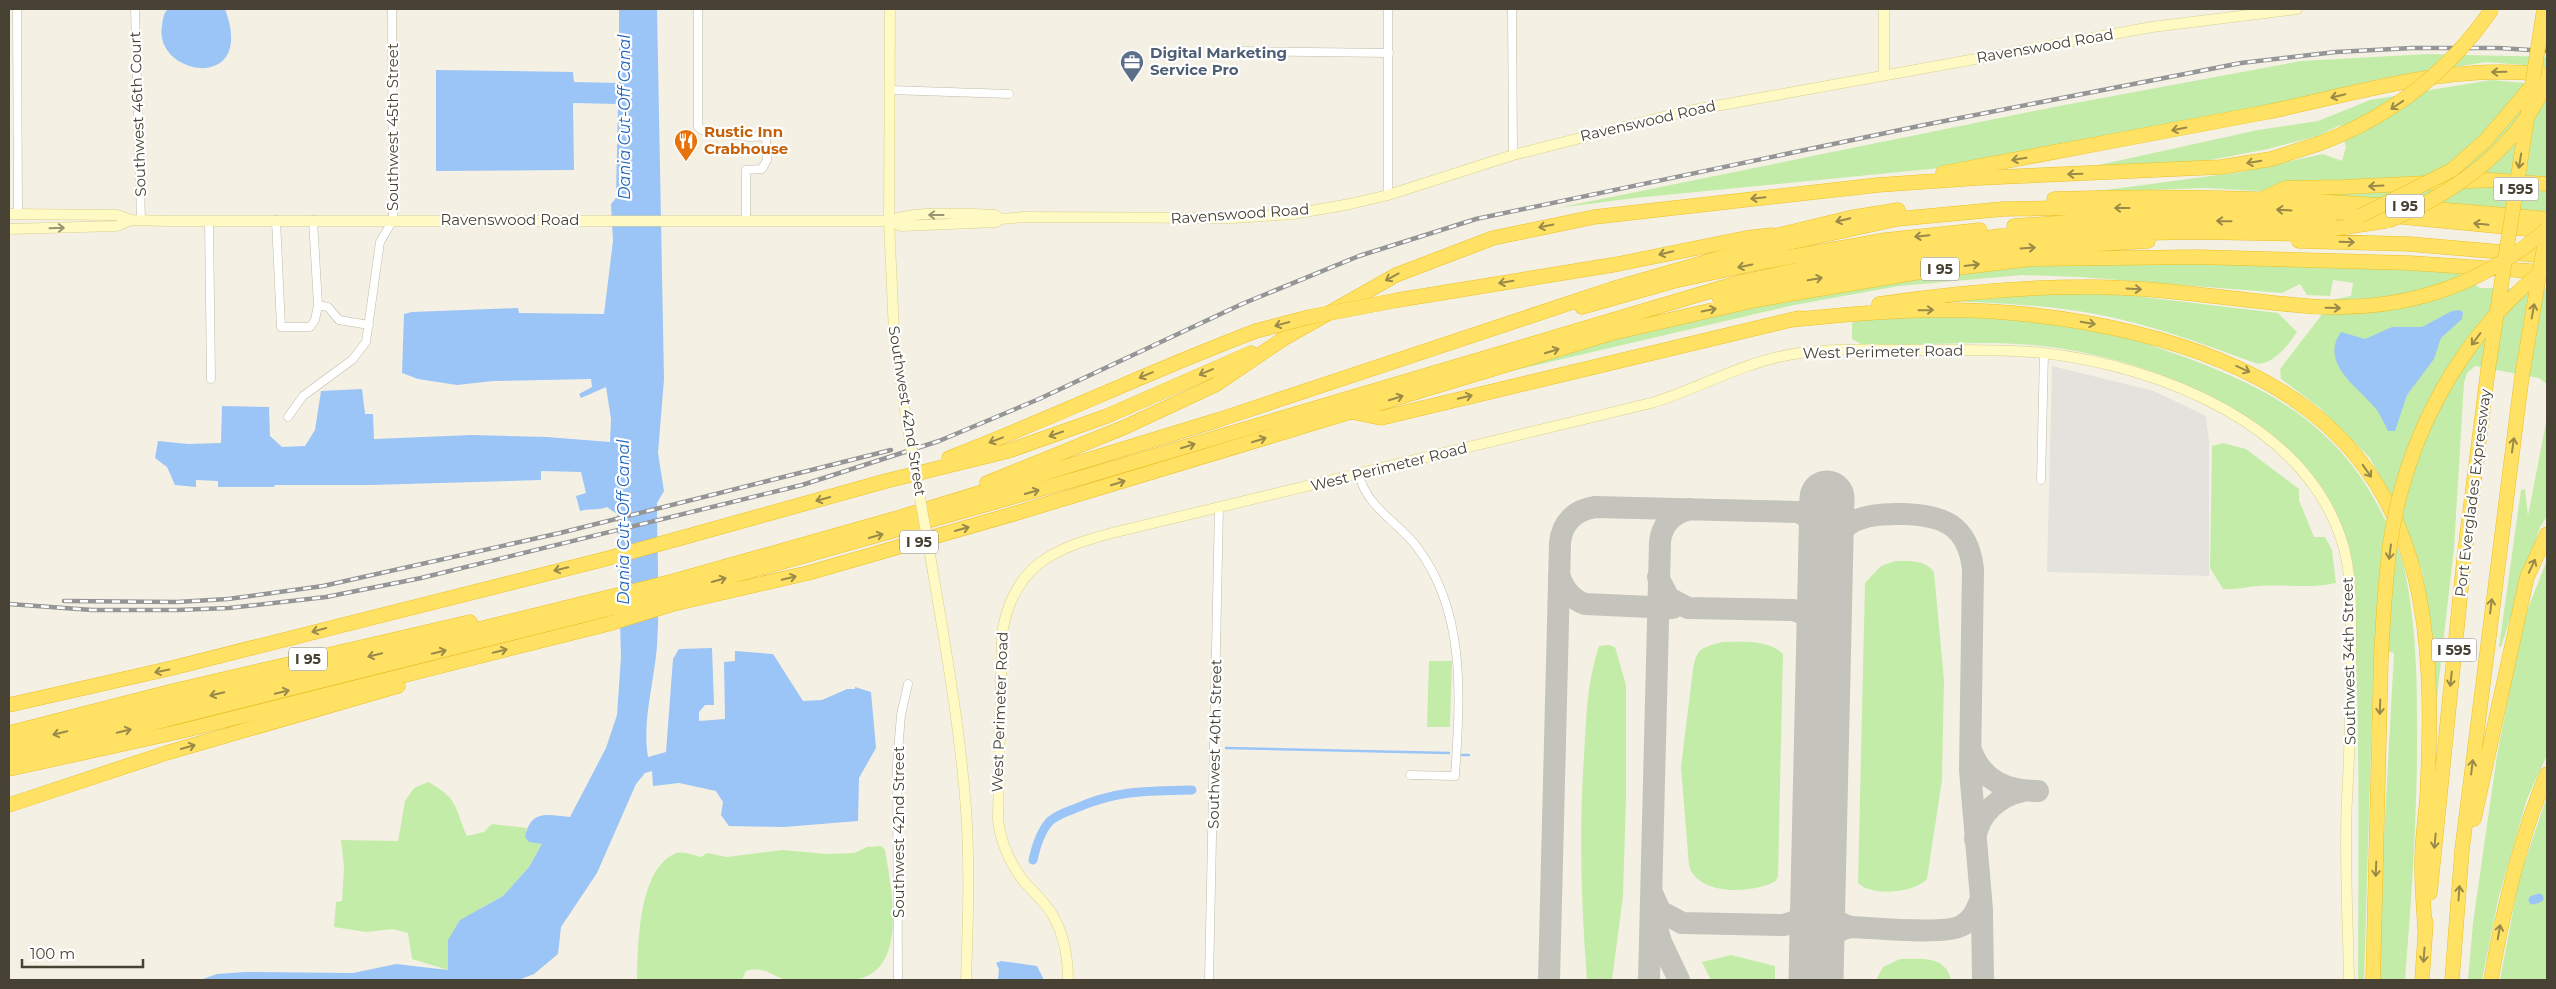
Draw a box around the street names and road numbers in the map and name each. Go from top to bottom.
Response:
street label: Ravenswood Road [1975,24,2115,67]
street label: Southwest 46th Court [125,31,150,197]
street label: Southwest 45th Street [383,43,402,211]
street label: Ravenswood Road [1578,96,1718,145]
road number: I 595 [2494,178,2538,200]
road number: I 95 [2386,195,2424,218]
street label: Ravenswood Road [1170,199,1310,228]
street label: Ravenswood Road [441,210,579,229]
road number: I 95 [1921,258,1959,280]
street label: Southwest 42nd Street [885,324,930,497]
street label: West Perimeter Road [1802,341,1964,362]
street label: Port Everglades Expressway [2450,387,2495,598]
street label: West Perimeter Road [1309,438,1469,495]
road number: I 95 [900,530,938,554]
street label: Southwest 34th Street [2338,577,2359,745]
street label: West Perimeter Road [987,631,1012,793]
road number: I 595 [2432,638,2476,662]
road number: I 95 [289,648,327,671]
street label: Southwest 40th Street [1204,659,1225,829]
street label: Southwest 42nd Street [889,746,908,918]

